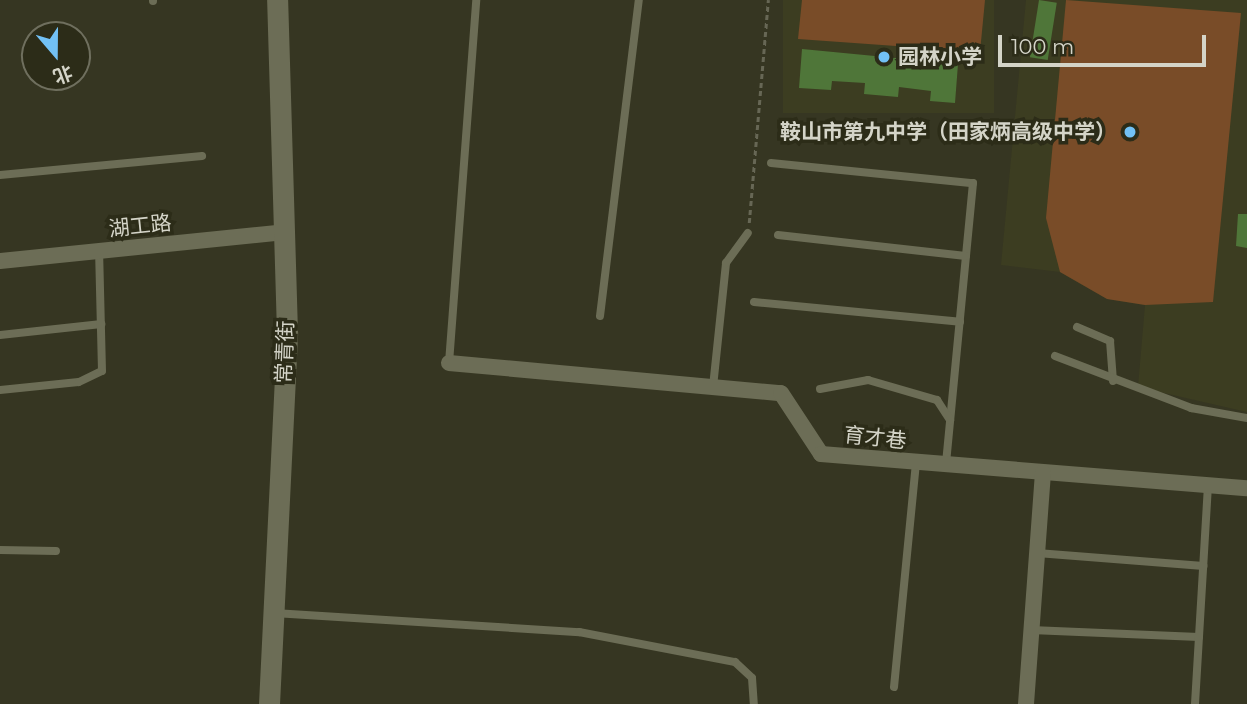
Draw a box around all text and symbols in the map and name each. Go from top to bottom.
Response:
north arrow [21,21,91,91]
scale bar [1002,21,1210,65]
text: 100 m [1011,34,1074,59]
place label: 园林小学 [898,44,982,70]
marker: 园林小学 [876,49,892,65]
text: 北 [50,60,76,88]
place label: 鞍山市第九中学（田家炳高级中学） [780,119,1116,145]
marker: 鞍山市第九中学（田家炳高级中学） [1122,124,1138,140]
street label: 湖工路 [107,210,173,242]
street label: 常青街 [271,320,299,384]
street label: 育才巷 [842,422,908,454]

